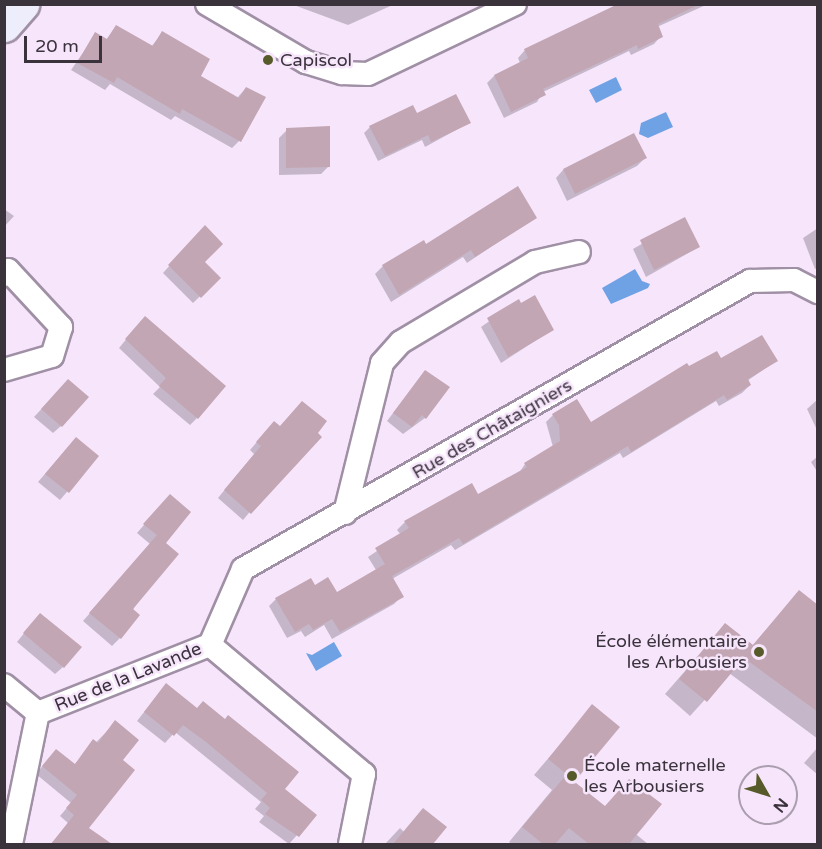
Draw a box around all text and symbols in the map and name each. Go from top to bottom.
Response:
scale bar [27,24,105,62]
text: 20 m [35,35,79,57]
place label: Capiscol [280,49,352,71]
marker: Capiscol [261,53,275,67]
street label: Rue des Châtaigniers [408,374,576,484]
place label: École élémentaire les Arbousiers [595,631,747,674]
street label: Rue de la Lavande [51,638,205,716]
marker: École élémentaire les Arbousiers [752,645,766,659]
place label: École maternelle les Arbousiers [584,755,726,798]
north arrow [738,765,798,825]
marker: École maternelle les Arbousiers [565,769,579,783]
text: N [769,794,792,816]

